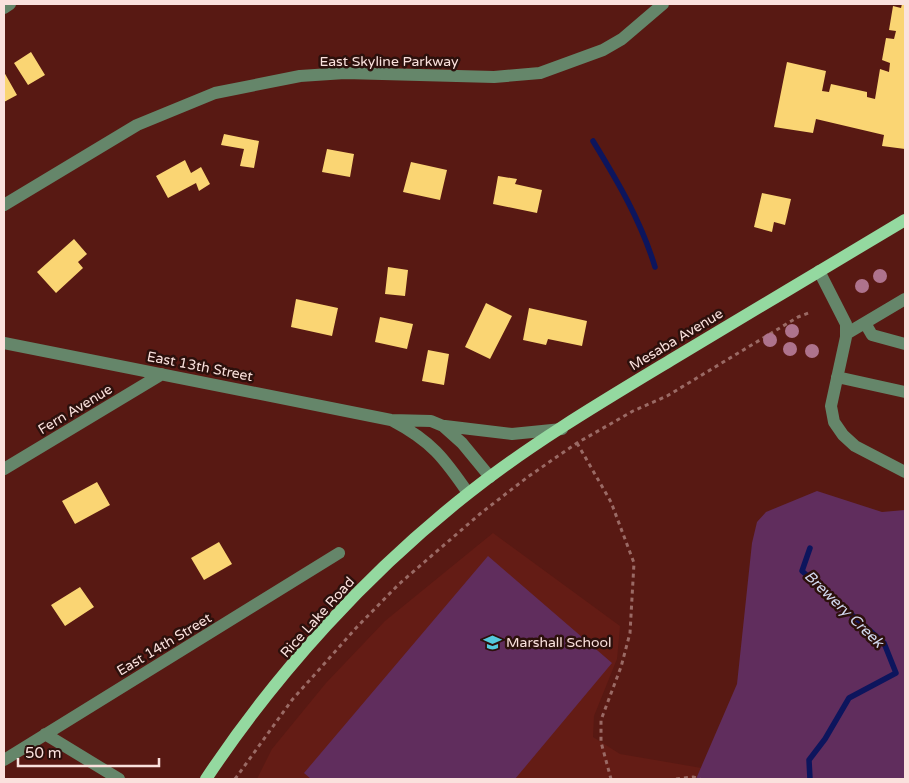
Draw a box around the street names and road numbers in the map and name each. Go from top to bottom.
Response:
street label: East Skyline Parkway [319,53,459,70]
street label: Mesaba Avenue [626,305,726,374]
street label: East 13th Street [146,348,255,385]
street label: Fern Avenue [35,381,115,438]
street label: Rice Lake Road [277,574,358,661]
street label: East 14th Street [114,609,215,679]

